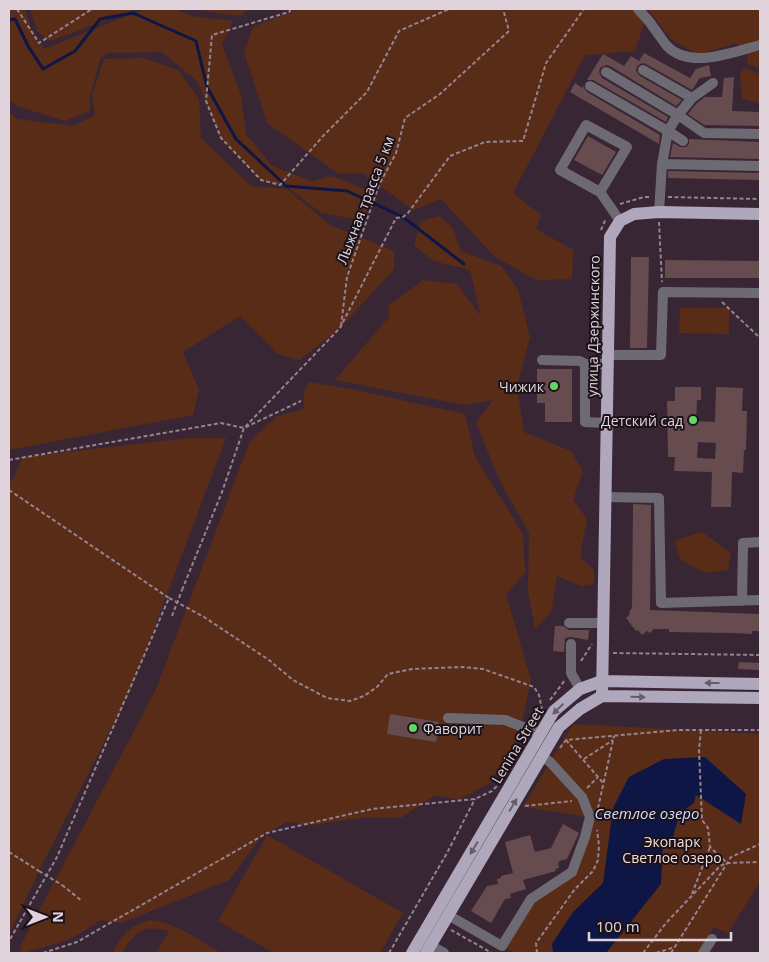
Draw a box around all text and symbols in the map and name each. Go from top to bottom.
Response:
street label: Лыжная трасса 5 км [332,133,398,267]
street label: улица Дзержинского [582,255,604,397]
place label: Чижик [499,377,545,396]
marker: Чижик [548,380,560,392]
place label: Детский сад [601,411,683,430]
marker: Детский сад [687,414,699,426]
one-way arrow [703,679,719,687]
one-way arrow [630,693,646,701]
street label: Lenina Street [487,703,547,787]
one-way arrow [552,703,564,715]
place label: Фаворит [423,719,483,738]
marker: Фаворит [407,722,419,734]
one-way arrow [508,799,517,812]
water label: Светлое озеро [595,803,699,823]
park label: Экопарк Светлое озеро [622,832,722,867]
one-way arrow [469,841,478,854]
north arrow [20,892,70,942]
scale bar [589,910,732,942]
text: N [49,911,68,923]
text: 100 m [596,916,640,936]

